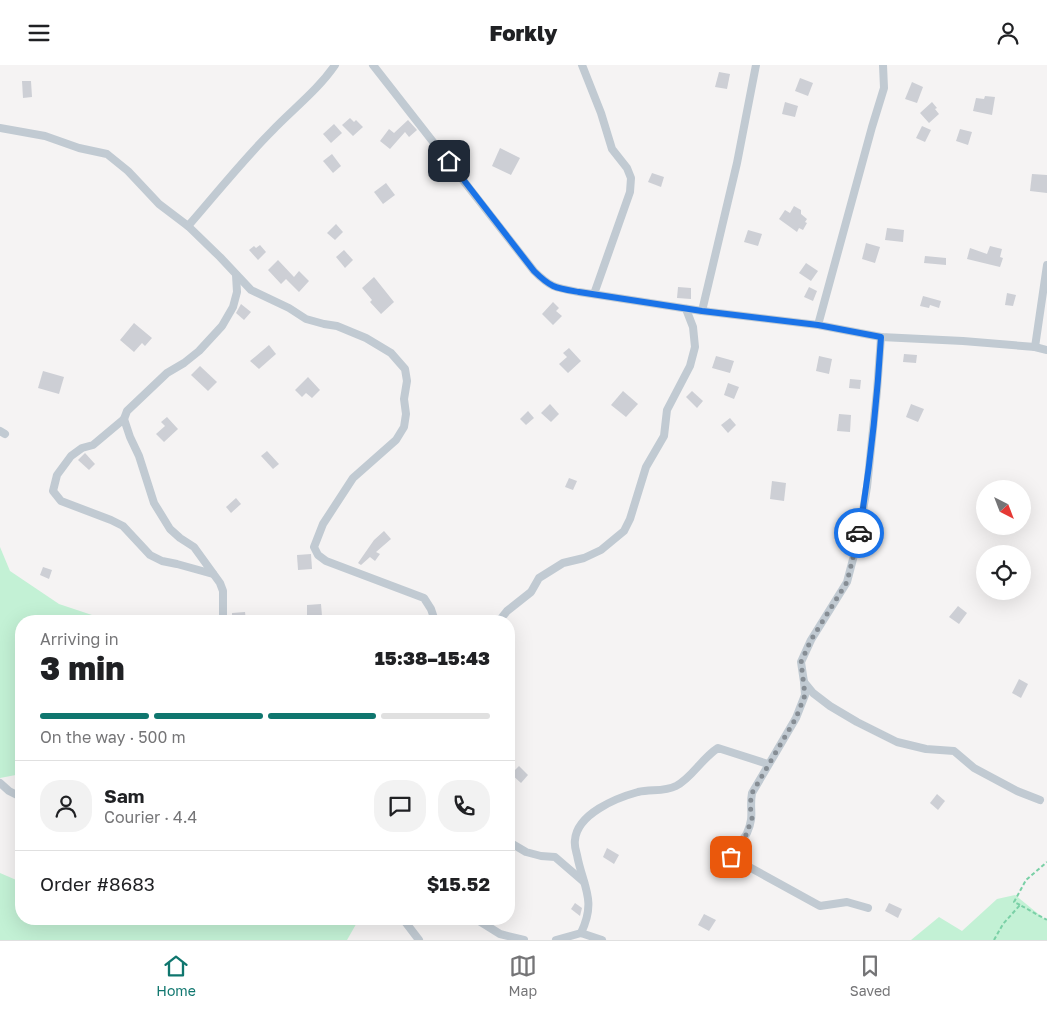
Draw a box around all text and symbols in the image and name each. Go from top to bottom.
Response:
icon: menu [25,19,53,47]
text: Forkly [489,19,558,46]
icon: person [994,19,1022,47]
pin [428,140,470,182]
icon: home [435,147,463,175]
north arrow [976,480,1031,535]
map controls [976,480,1031,600]
courier [834,508,884,558]
icon: car [845,519,873,547]
button: locate [976,545,1031,600]
text: Arriving in [40,629,119,649]
text: 15:38–15:43 [375,646,490,669]
text: 3 min [40,649,125,687]
text: On the way · 500 m [40,727,186,747]
button: person [40,780,92,832]
button: chat [374,780,426,832]
button: phone [438,780,490,832]
text: Sam [104,784,144,807]
text: Courier · 4.4 [104,807,197,827]
pin [710,836,752,878]
icon: bag [717,843,745,871]
text: Order #8683 [40,872,155,895]
text: $15.52 [427,872,490,895]
tab: Home [156,952,196,999]
tab: Map [509,952,537,999]
tab: Saved [850,952,891,999]

